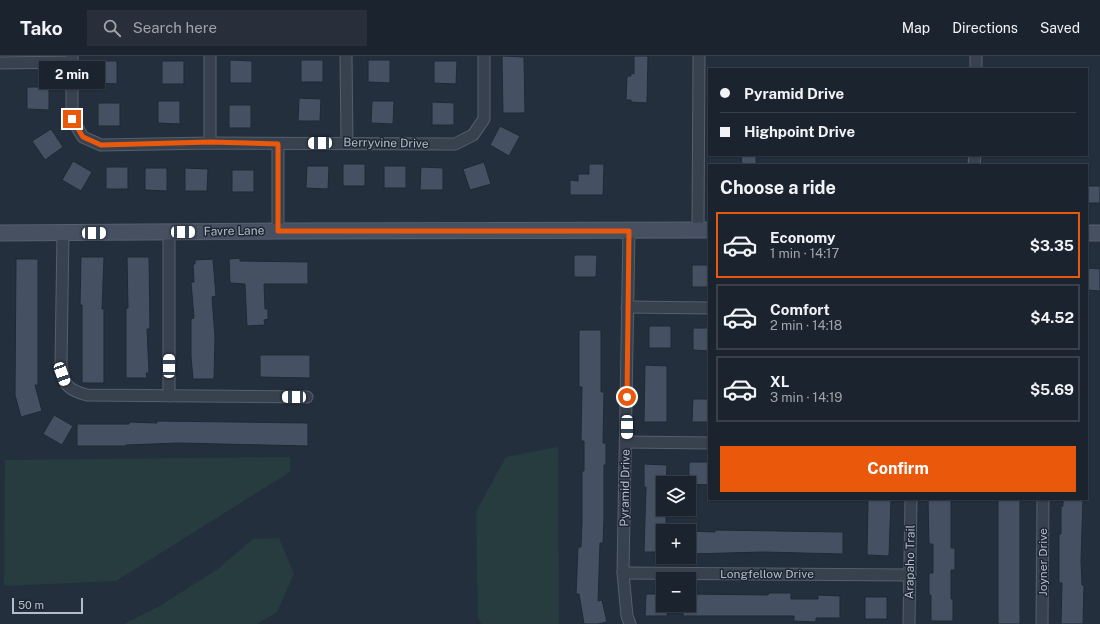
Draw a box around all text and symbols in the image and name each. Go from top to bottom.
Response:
search box [87,10,367,46]
text: Tako [20,17,63,39]
icon: search [101,17,123,39]
text: Search here [133,19,217,36]
text: Map [902,20,930,36]
text: Directions [952,20,1018,36]
text: Saved [1040,20,1080,36]
callout: 2 min [39,61,105,89]
text: 2 min [55,67,89,82]
text: Pyramid Drive [744,85,844,102]
route end [63,110,81,128]
text: Highpoint Drive [744,123,855,140]
street label: Berryvine Drive [343,135,429,151]
car [308,137,332,149]
text: Choose a ride [720,177,836,198]
street label: Favre Lane [203,223,265,239]
car [171,226,195,238]
car [82,227,106,239]
icon: car [722,227,758,263]
text: Economy [770,229,835,246]
text: $3.35 [1030,237,1074,254]
text: 1 min · 14:17 [770,246,839,261]
icon: car [722,299,758,335]
text: Comfort [770,301,830,318]
text: $4.52 [1030,309,1074,326]
text: 2 min · 14:18 [770,318,842,333]
car [163,354,175,378]
car [52,361,72,387]
icon: car [722,371,758,407]
text: XL [770,373,789,390]
text: $5.69 [1030,381,1074,398]
route start [618,388,636,406]
text: 3 min · 14:19 [770,390,842,405]
car [282,391,306,403]
car [621,415,633,439]
button: Confirm [720,446,1076,492]
street label: Pyramid Drive [617,449,633,527]
map controls [656,476,696,612]
button: layers [656,476,696,516]
button: + [656,524,696,564]
street label: Arapaho Trail [902,524,918,599]
street label: Joyner Drive [1036,528,1050,596]
street label: Longfellow Drive [720,567,814,581]
button: − [656,572,696,612]
scale bar [12,596,83,615]
text: 50 m [18,599,44,611]

